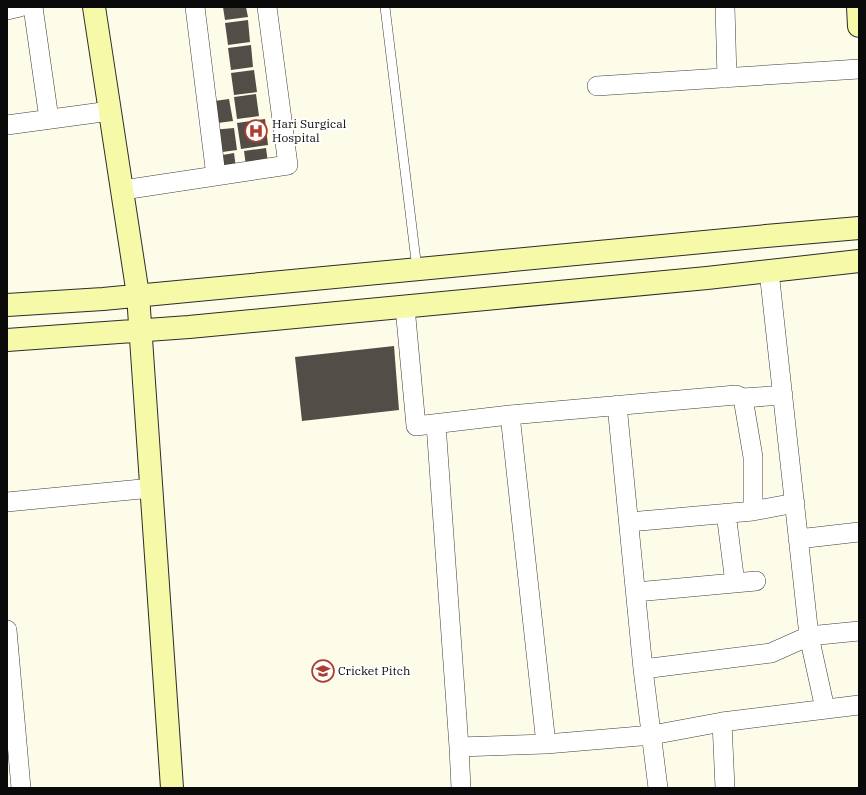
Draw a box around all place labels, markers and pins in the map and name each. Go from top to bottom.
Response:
place label: Hari Surgical Hospital [272,116,347,145]
hospital icon: Hari Surgical Hospital [243,118,269,144]
school or university icon: Cricket Pitch [310,658,336,684]
place label: Cricket Pitch [338,663,411,678]

